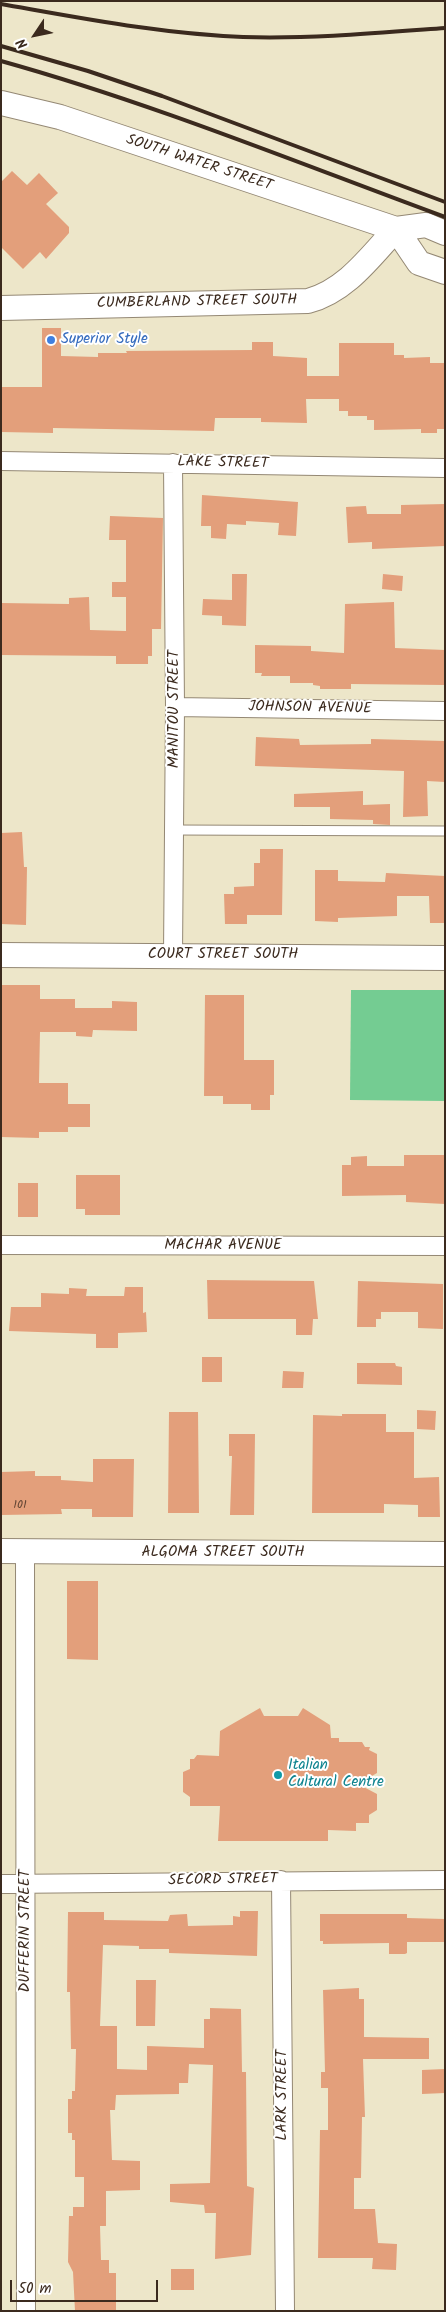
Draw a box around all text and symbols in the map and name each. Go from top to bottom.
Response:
north arrow [10,10,60,60]
text: N [11,34,34,53]
street label: SOUTH WATER STREET [123,132,275,196]
street label: CUMBERLAND STREET SOUTH [97,292,297,314]
place label: Superior Style [61,331,148,349]
marker: Superior Style [45,334,57,346]
street label: LAKE STREET [177,454,269,474]
street label: MANITOU STREET [166,650,184,768]
street label: JOHNSON AVENUE [248,699,372,719]
street label: COURT STREET SOUTH [148,946,298,964]
street label: MACHAR AVENUE [164,1237,282,1255]
house number: 101 [13,1499,27,1513]
street label: ALGOMA STREET SOUTH [141,1544,305,1562]
place label: Italian Cultural Centre [288,1757,384,1792]
marker: Italian Cultural Centre [272,1769,284,1781]
street label: DUFFERIN STREET [17,1869,35,1993]
street label: SECORD STREET [168,1871,278,1891]
street label: LARK STREET [274,2049,292,2141]
scale bar [12,2270,160,2302]
text: 50 m [18,2277,52,2301]

